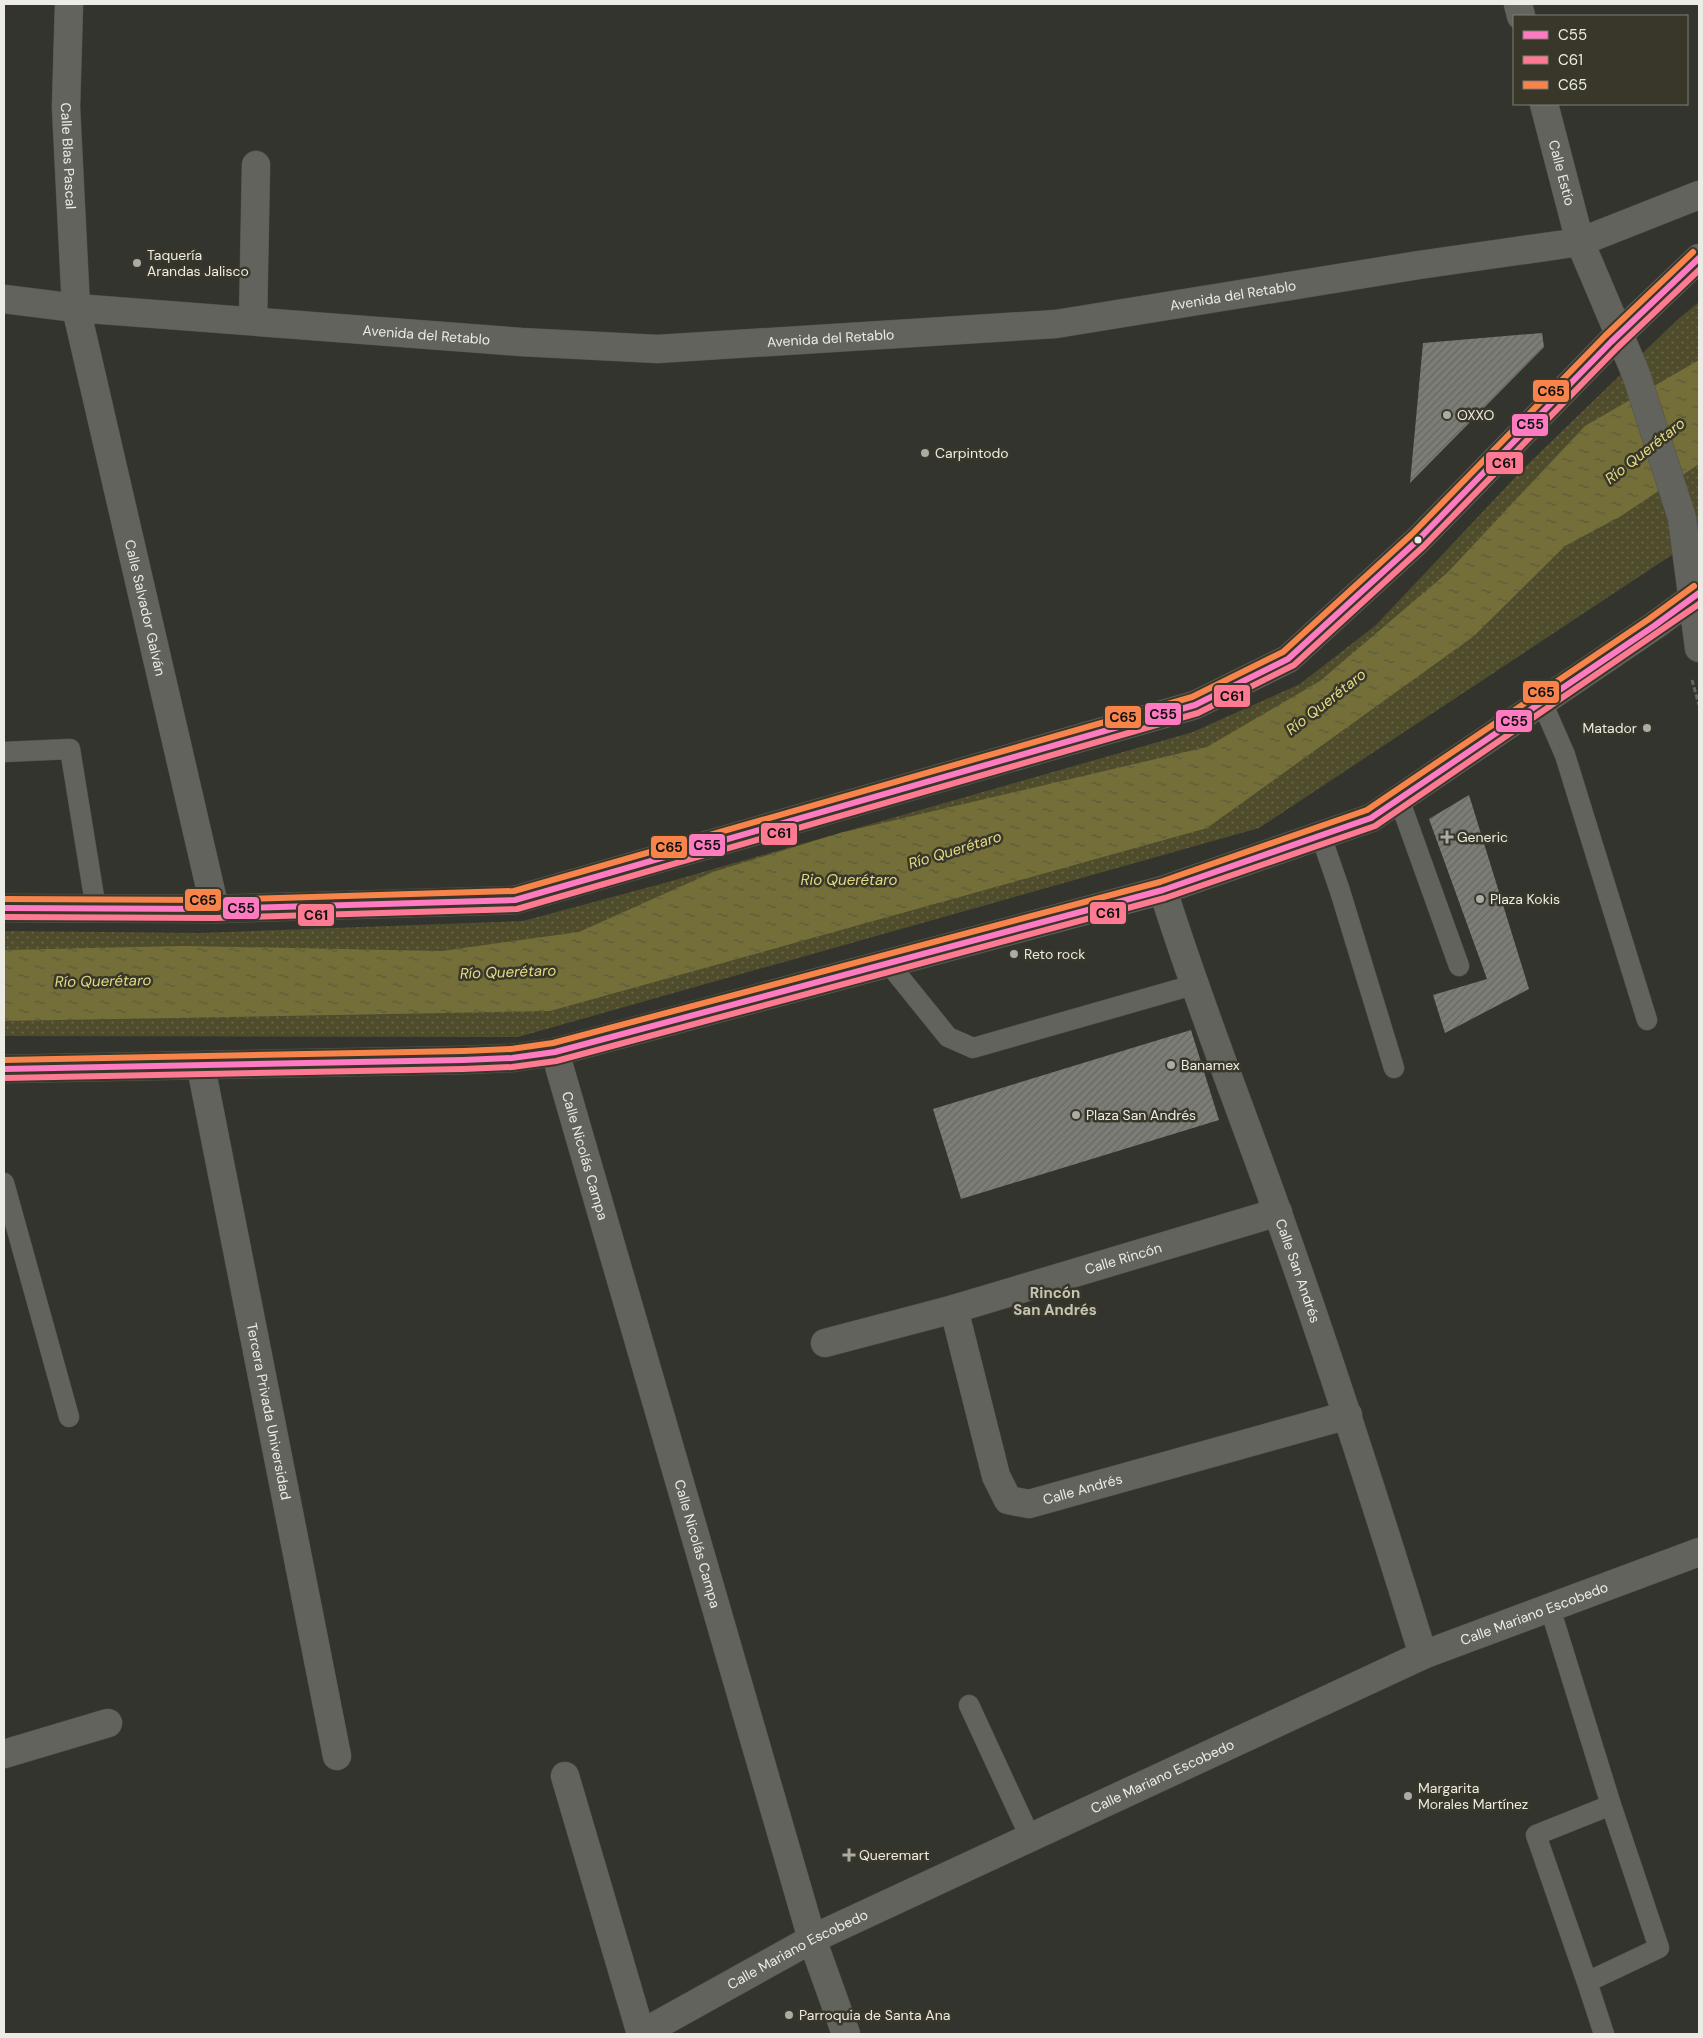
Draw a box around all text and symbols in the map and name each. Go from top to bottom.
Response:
legend [1513,15,1688,105]
text: C55 [1558,25,1587,45]
text: C61 [1558,50,1583,70]
text: C65 [1558,75,1587,95]
street label: Calle Blas Pascal [57,102,80,210]
street label: Calle Estío [1545,138,1579,207]
place label: Taquería Arandas Jalisco [147,246,249,280]
marker: Taquería Arandas Jalisco [131,257,143,269]
street label: Avenida del Retablo [1168,276,1297,314]
street label: Avenida del Retablo [362,321,491,349]
street label: Avenida del Retablo [766,325,895,351]
line badge: C65 [1532,379,1570,403]
text: C65 [1537,382,1565,400]
place label: OXXO [1457,406,1494,424]
marker: OXXO [1441,409,1453,421]
line badge: C55 [1511,413,1549,437]
water label: Río Querétaro [1601,413,1689,489]
text: C55 [1516,415,1544,433]
place label: Carpintodo [935,444,1009,462]
marker: Carpintodo [919,447,931,459]
line badge: C61 [1485,451,1524,475]
text: C61 [1492,454,1516,472]
unlabelled marker [1413,535,1423,545]
street label: Calle Salvador Galván [121,538,170,678]
water label: Río Querétaro [1282,664,1370,740]
line badge: C65 [1522,680,1560,704]
text: C65 [1527,683,1555,701]
line badge: C61 [1213,684,1251,708]
text: C61 [1220,687,1244,705]
line badge: C55 [1144,702,1182,726]
line badge: C65 [1104,705,1142,729]
text: C55 [1149,705,1177,723]
text: C65 [1109,708,1137,726]
line badge: C55 [1495,709,1533,733]
text: C55 [1500,712,1528,730]
place label: Matador [1582,719,1637,737]
marker: Matador [1641,722,1653,734]
line badge: C61 [760,822,798,846]
text: C61 [767,824,791,842]
water label: Río Querétaro [906,826,1004,874]
place label: Generic [1457,828,1508,846]
marker: Generic [1441,831,1453,843]
line badge: C55 [688,833,726,857]
line badge: C65 [650,835,688,859]
text: C55 [693,836,721,854]
text: C65 [655,838,683,856]
water label: Rio Querétaro [801,870,897,890]
line badge: C65 [184,888,222,912]
place label: Plaza Kokis [1490,890,1560,908]
text: C65 [189,891,217,909]
marker: Plaza Kokis [1474,893,1486,905]
line badge: C55 [222,896,260,920]
text: C55 [227,899,255,917]
line badge: C61 [1089,901,1127,925]
line badge: C61 [297,903,335,927]
text: C61 [1096,904,1120,922]
text: C61 [304,906,328,924]
place label: Reto rock [1024,945,1085,963]
marker: Reto rock [1008,948,1020,960]
water label: Río Querétaro [459,960,557,984]
water label: Río Querétaro [55,970,151,992]
place label: Banamex [1181,1056,1240,1074]
marker: Banamex [1165,1059,1177,1071]
street label: Calle Nicolás Campa [558,1089,612,1222]
place label: Plaza San Andrés [1086,1106,1196,1124]
marker: Plaza San Andrés [1070,1109,1082,1121]
street label: Calle San Andrés [1271,1216,1325,1325]
street label: Calle Rincón [1082,1238,1164,1278]
district label: Rincón San Andrés [1013,1283,1097,1320]
street label: Tercera Privada Universidad [243,1321,295,1501]
street label: Calle Andrés [1041,1469,1124,1509]
street label: Calle Nicolás Campa [670,1477,725,1610]
street label: Calle Mariano Escobedo [1458,1578,1611,1649]
street label: Calle Mariano Escobedo [1088,1735,1237,1817]
place label: Margarita Morales Martínez [1418,1779,1528,1813]
marker: Margarita Morales Martínez [1402,1790,1414,1802]
place label: Queremart [859,1846,929,1864]
marker: Queremart [843,1849,855,1861]
street label: Calle Mariano Escobedo [724,1905,871,1993]
place label: Parroquia de Santa Ana [799,2006,950,2024]
marker: Parroquia de Santa Ana [783,2009,795,2021]

